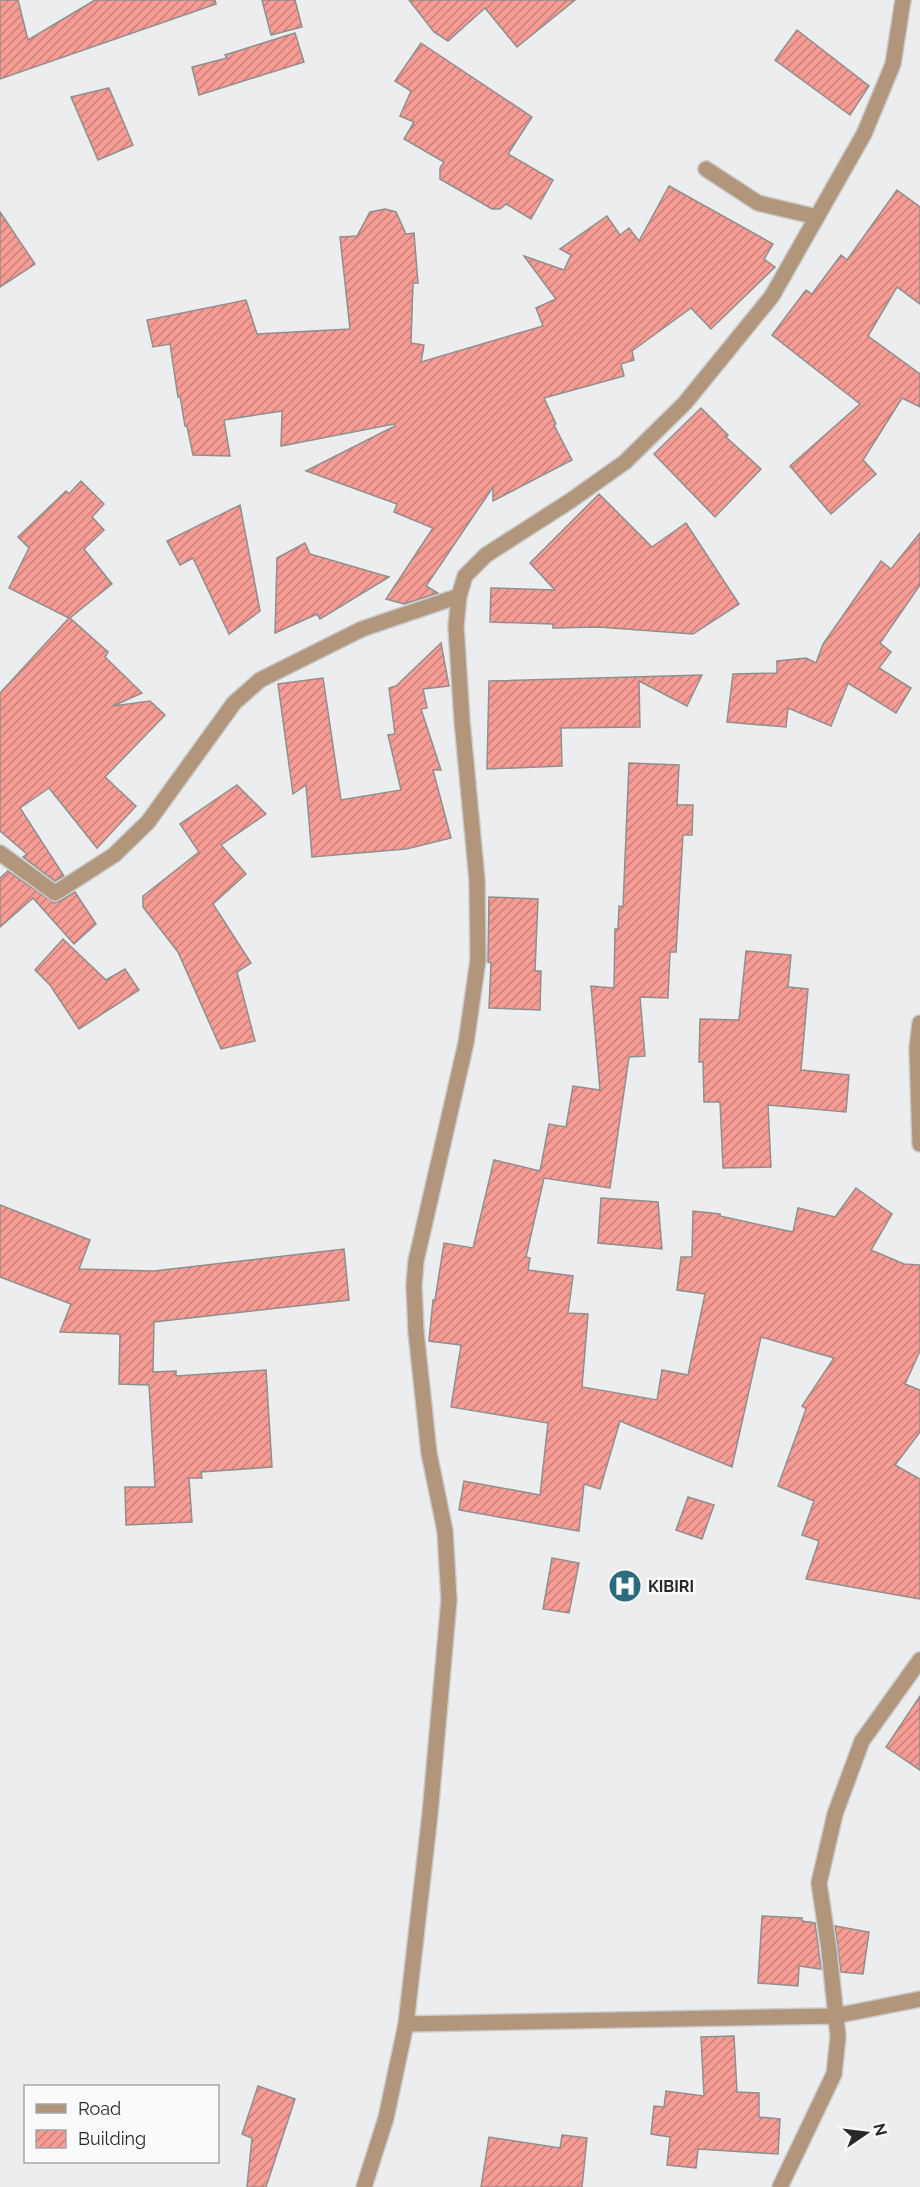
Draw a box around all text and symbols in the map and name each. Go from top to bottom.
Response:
hospital icon: KIBIRI [607,1568,643,1604]
place label: KIBIRI [648,1577,694,1596]
legend [24,2085,219,2163]
text: Road [78,2098,121,2119]
north arrow [836,2103,896,2163]
text: N [869,2121,891,2138]
text: Building [78,2128,146,2149]

